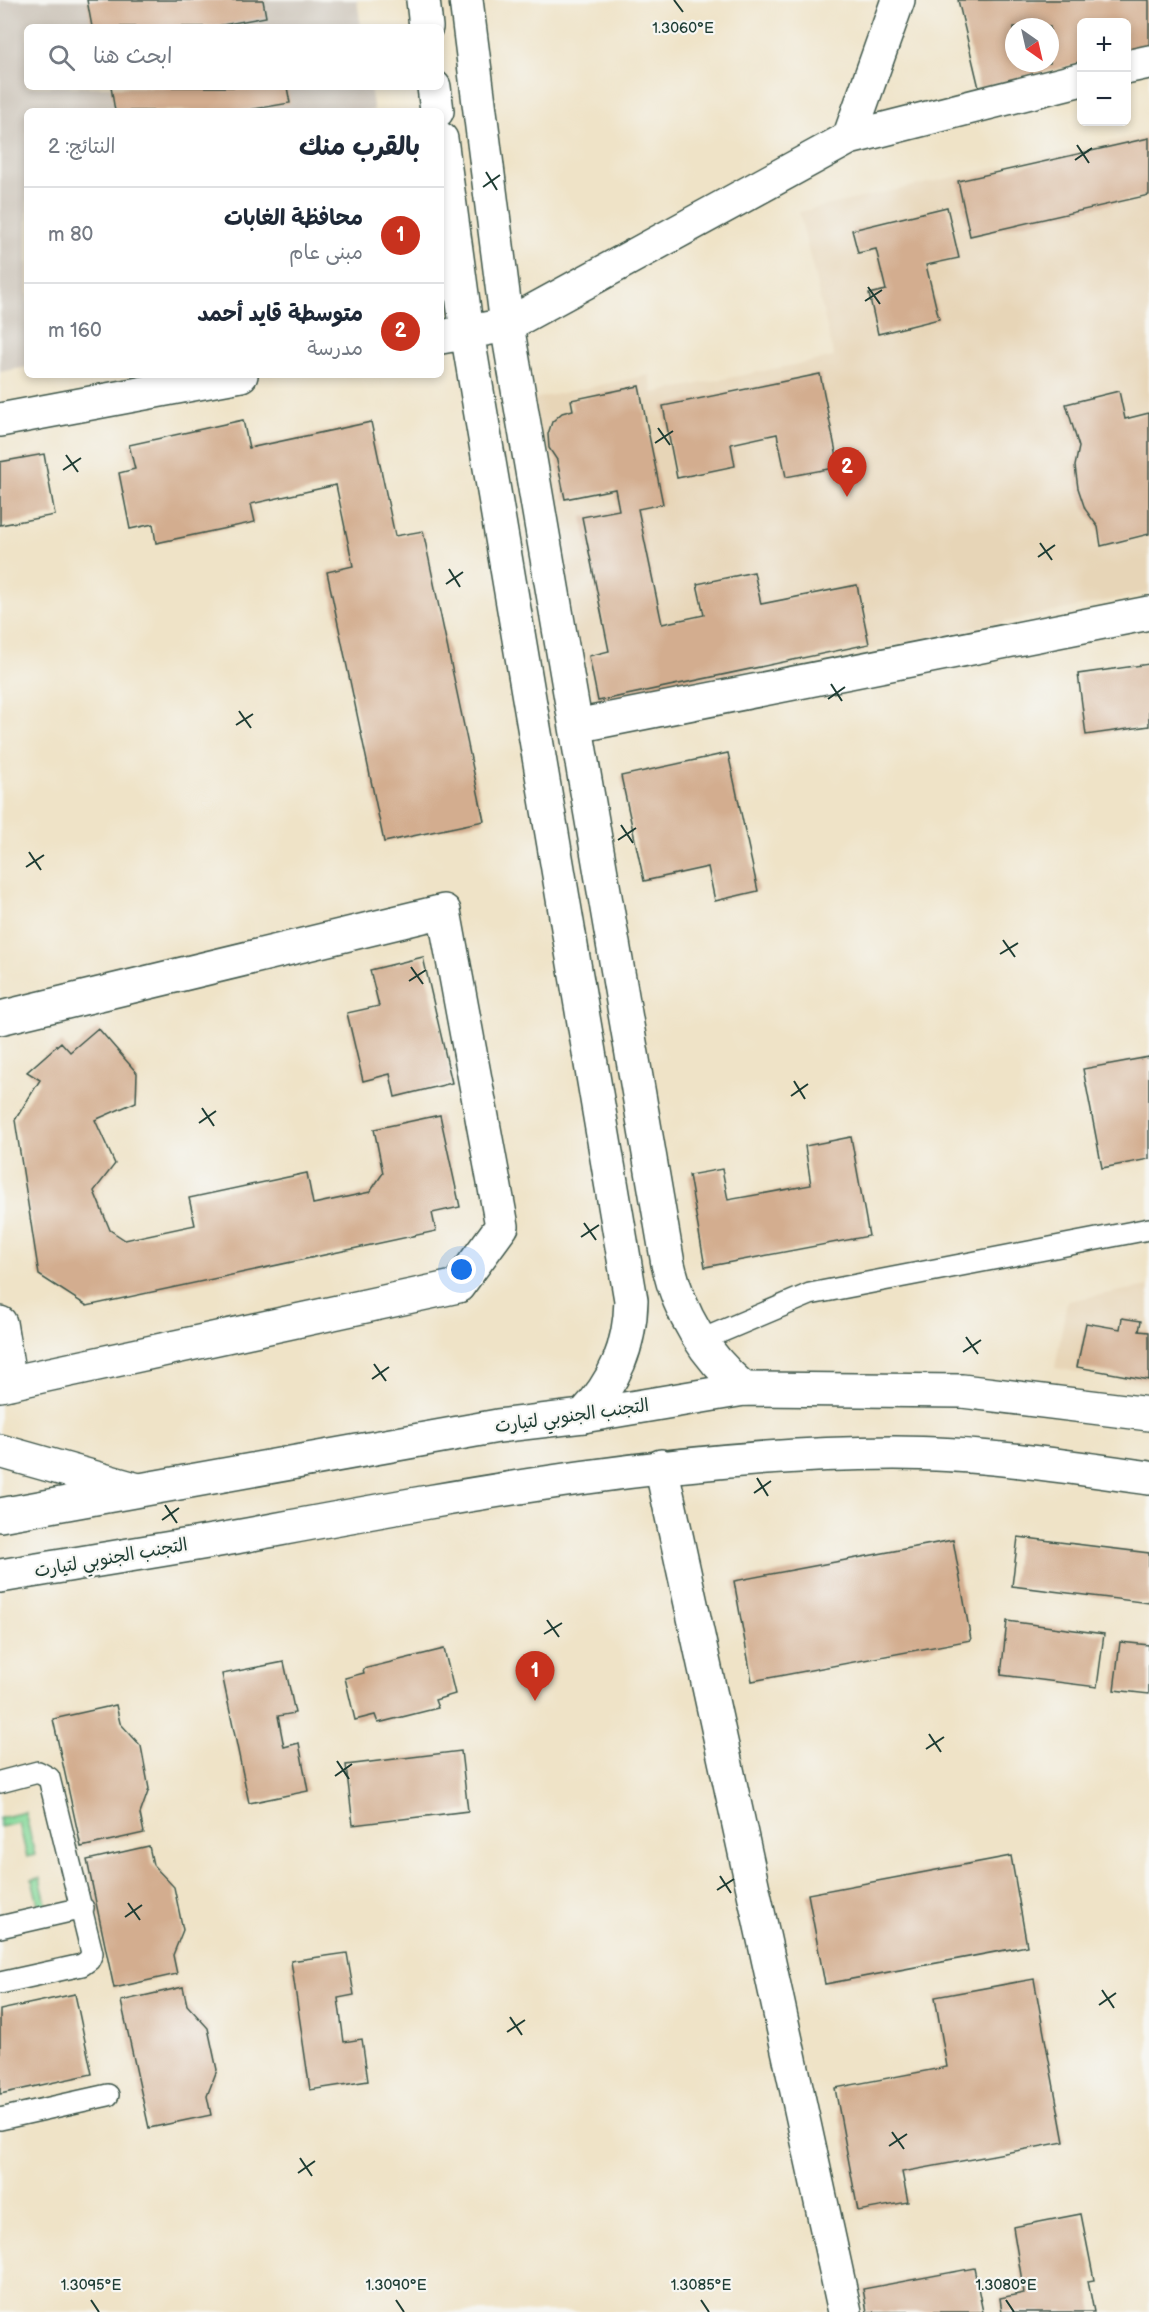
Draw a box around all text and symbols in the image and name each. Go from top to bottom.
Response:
north arrow [1005,18,1059,72]
map controls [1077,18,1131,126]
button: + [1077,18,1131,72]
text: 1.3060°E [652,19,714,38]
search box [24,24,444,90]
icon: search [45,41,78,74]
text: ابحث هنا [93,43,173,70]
button: − [1077,72,1131,126]
text: بالقرب منك [299,132,420,163]
text: النتائج: 2 [48,135,115,159]
text: محافظة الغابات [224,205,363,232]
text: 80 m [48,223,93,247]
text: 1 [396,223,405,247]
text: مبنى عام [289,241,363,265]
text: متوسطة قايد أحمد [197,301,363,328]
text: 160 m [48,319,102,343]
text: 2 [395,319,407,343]
text: مدرسة [307,337,363,361]
pin: 2 [828,448,866,497]
your location [447,1255,476,1284]
street label: التجنب الجنوبي لتيارت [494,1395,651,1442]
street label: التجنب الجنوبي لتيارت [33,1534,190,1587]
pin: 1 [516,1652,554,1701]
text: 1.3095°E [61,2276,121,2295]
text: 1.3090°E [365,2276,427,2295]
text: 1.3085°E [671,2276,731,2295]
text: 1.3080°E [975,2276,1037,2295]

